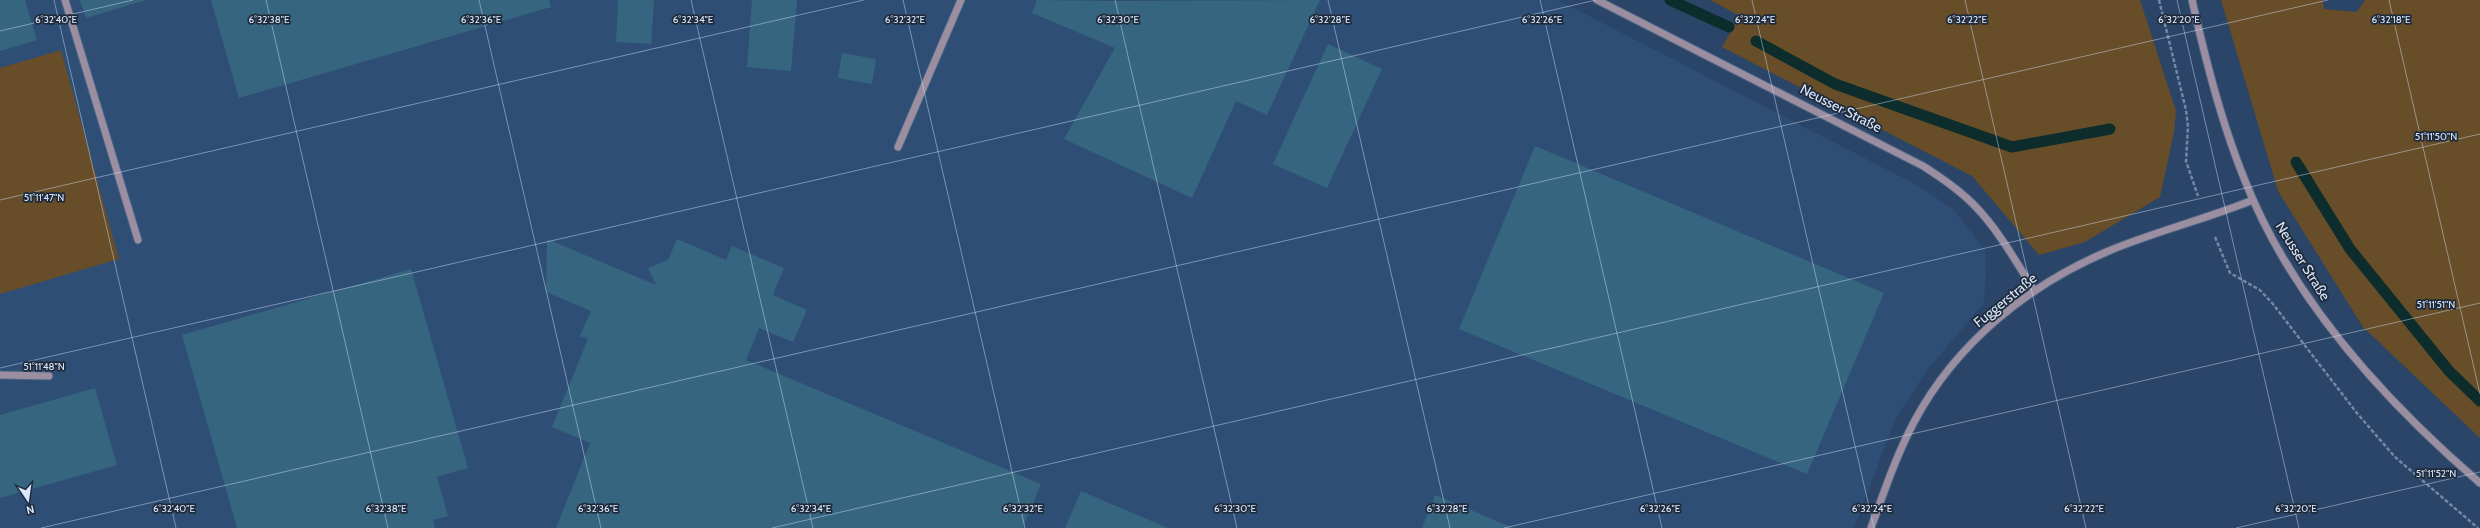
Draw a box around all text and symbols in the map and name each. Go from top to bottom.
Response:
text: 6°32'40"E [35,13,78,26]
text: 6°32'38"E [248,13,290,26]
text: 6°32'36"E [461,13,502,26]
text: 6°32'34"E [673,13,714,26]
text: 6°32'32"E [885,13,926,26]
text: 6°32'30"E [1097,13,1139,26]
text: 6°32'28"E [1310,13,1351,26]
text: 6°32'26"E [1522,13,1563,26]
text: 6°32'24"E [1735,13,1776,26]
text: 6°32'22"E [1947,13,1988,26]
text: 6°32'20"E [2158,13,2200,26]
text: 6°32'18"E [2372,13,2411,26]
street label: Neusser Straße [1797,80,1885,136]
text: 51°11'50"N [2415,130,2457,143]
text: 51°11'47"N [24,191,64,204]
street label: Neusser Straße [2272,218,2334,304]
street label: Fuggerstraße [1970,269,2040,331]
text: 51°11'51"N [2417,298,2455,311]
text: 51°11'48"N [23,360,65,373]
text: 51°11'52"N [2416,467,2456,480]
north arrow [8,480,48,520]
text: N [25,502,36,517]
text: 6°32'40"E [153,502,196,515]
text: 6°32'38"E [365,502,407,515]
text: 6°32'36"E [578,502,619,515]
text: 6°32'34"E [791,502,832,515]
text: 6°32'32"E [1003,502,1044,515]
text: 6°32'30"E [1214,502,1256,515]
text: 6°32'28"E [1427,502,1468,515]
text: 6°32'26"E [1640,502,1681,515]
text: 6°32'24"E [1852,502,1893,515]
text: 6°32'22"E [2064,502,2105,515]
text: 6°32'20"E [2275,502,2317,515]

